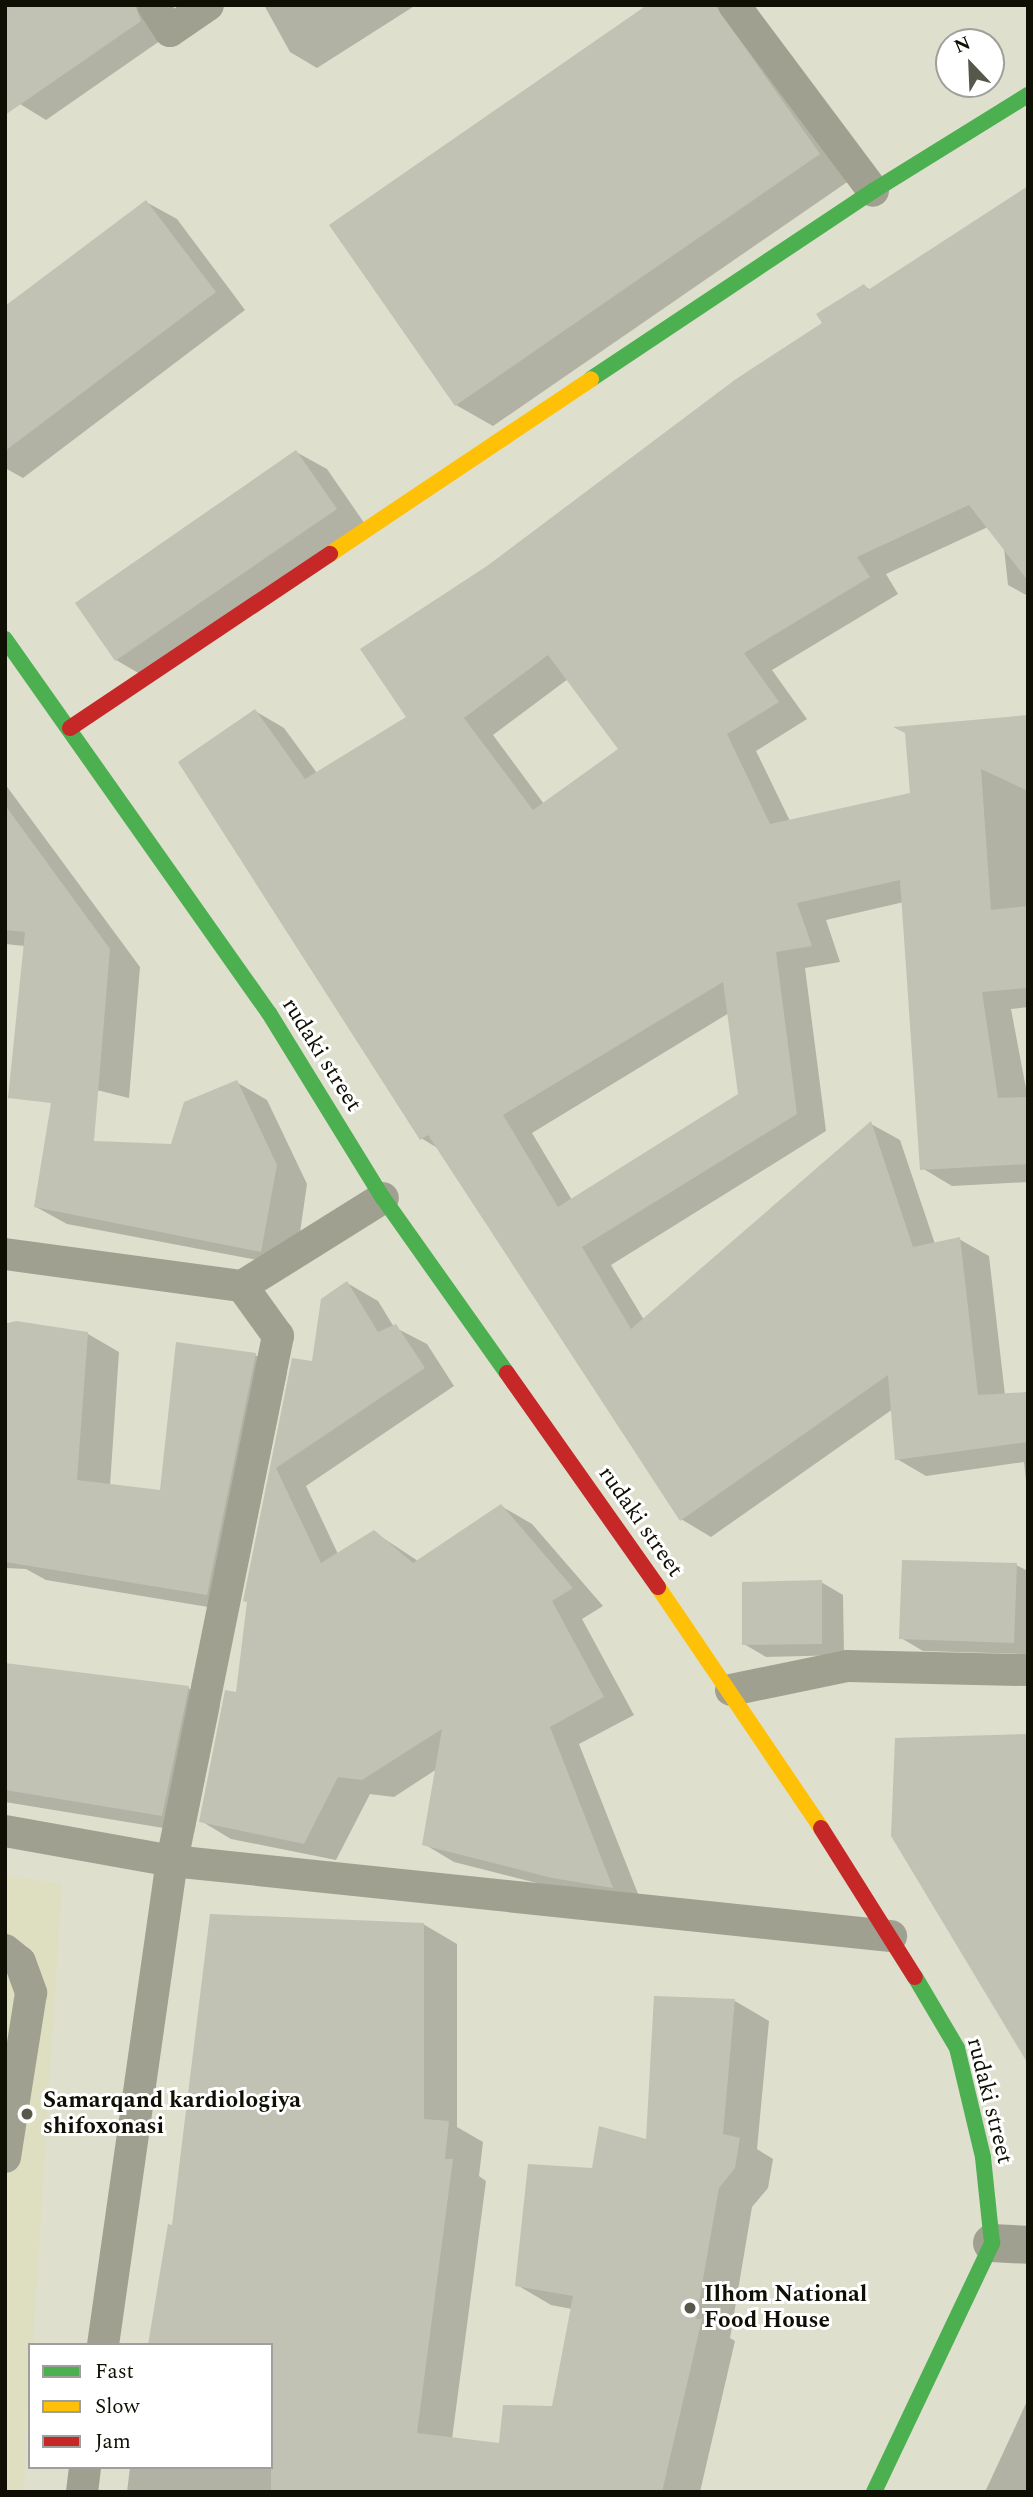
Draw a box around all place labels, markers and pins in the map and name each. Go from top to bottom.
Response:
place label: Samarqand kardiologiya shifoxonasi [43,2087,301,2141]
marker: Samarqand kardiologiya shifoxonasi [17,2104,37,2124]
place label: Ilhom National Food House [704,2281,867,2335]
marker: Ilhom National Food House [682,2300,698,2316]

